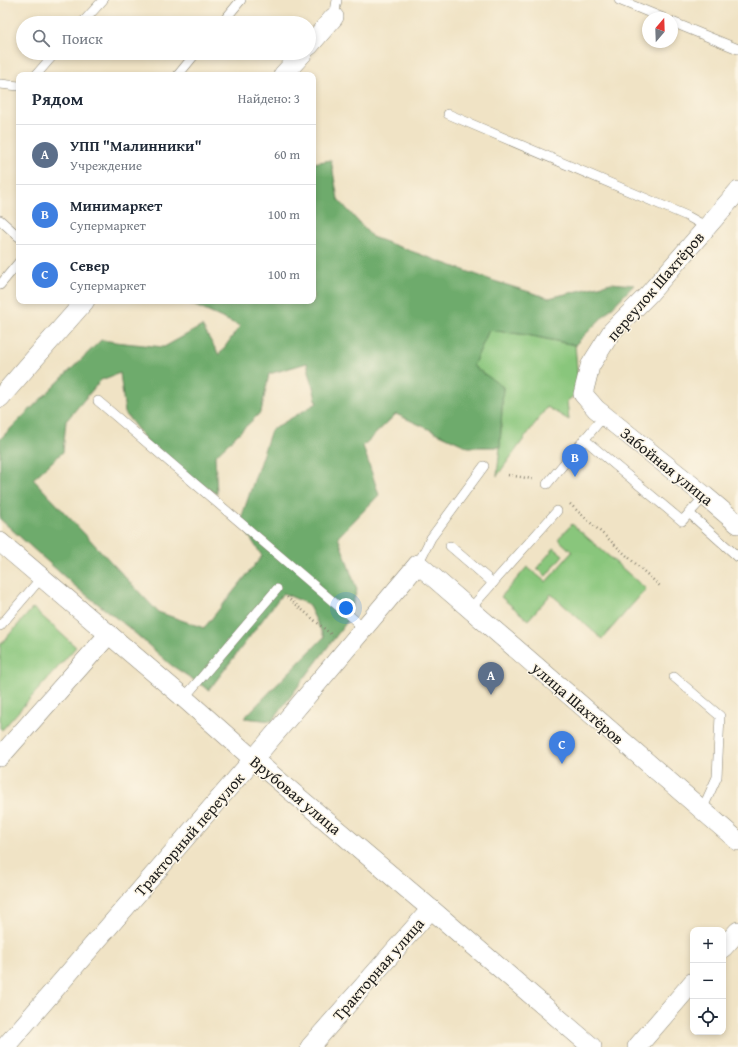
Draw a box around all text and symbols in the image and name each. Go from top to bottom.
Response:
north arrow [642,12,678,48]
search box [16,16,316,60]
icon: search [30,27,52,49]
text: Поиск [62,28,103,49]
text: Рядом [32,86,83,111]
text: Найдено: 3 [238,89,300,108]
text: УПП "Малинники" [70,135,202,156]
text: A [41,145,49,164]
text: 60 m [274,145,300,164]
text: Учреждение [70,156,142,175]
text: Минимаркет [70,195,162,216]
text: B [41,205,49,224]
text: 100 m [268,205,300,224]
text: Супермаркет [70,216,146,235]
street label: переулок Шахтёров [600,226,710,346]
text: Север [70,255,110,276]
text: C [41,265,49,284]
text: 100 m [268,265,300,284]
text: Супермаркет [70,276,146,295]
street label: Забойная улица [615,421,719,511]
pin: B [562,444,588,477]
your location [336,598,356,618]
street label: улица Шахтёров [526,655,630,750]
pin: A [478,662,504,695]
pin: C [549,731,575,764]
street label: Врубовая улица [245,750,347,841]
street label: Тракторный переулок [128,766,250,901]
street label: Тракторная улица [326,912,430,1026]
map controls [690,927,726,1035]
button: + [690,927,726,963]
button: − [690,963,726,999]
button: locate [690,999,726,1035]

